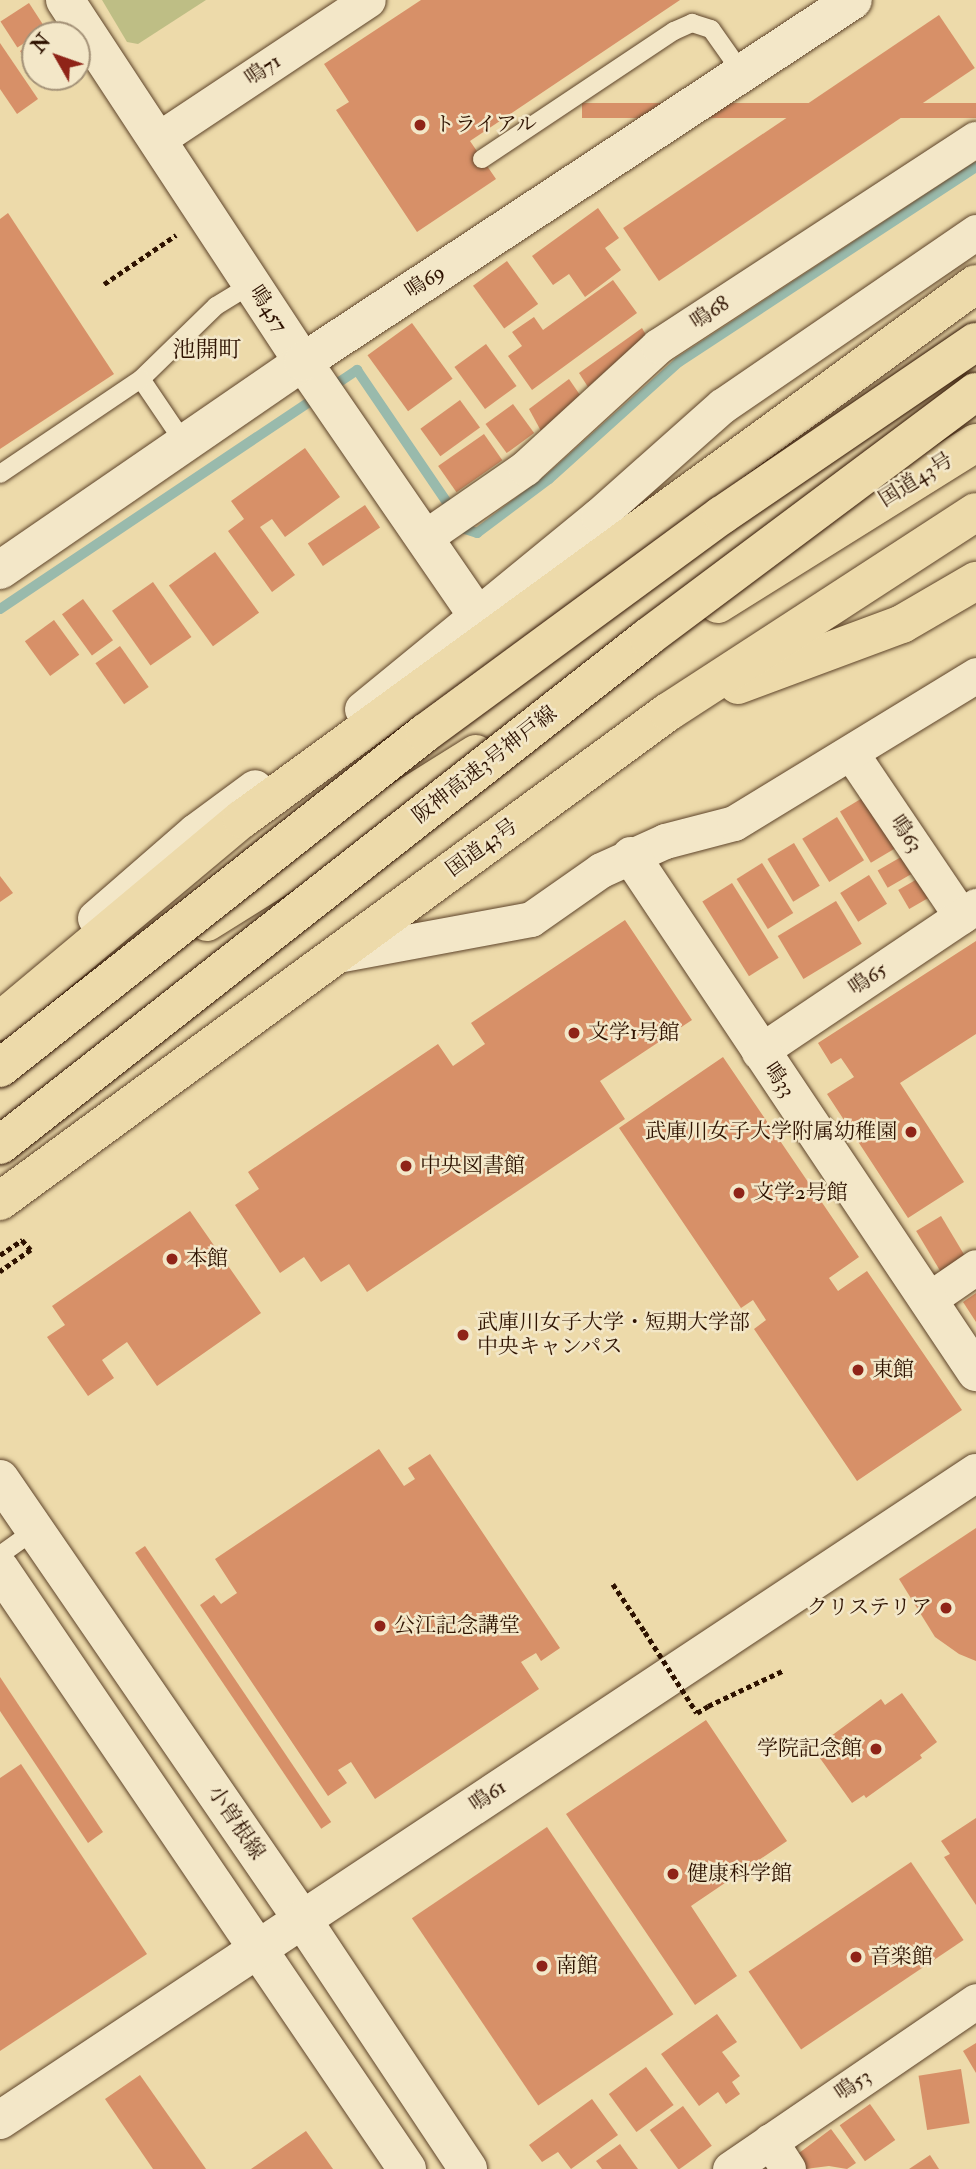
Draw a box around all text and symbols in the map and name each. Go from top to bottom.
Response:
north arrow [21,21,91,91]
text: N [27,30,56,58]
street label: 鳴71 [240,49,286,91]
place label: トライアル [434,112,539,138]
marker: トライアル [412,117,428,133]
street label: 鳴69 [400,260,450,304]
street label: 鳴457 [243,281,293,337]
street label: 鳴68 [686,291,734,335]
district label: 池開町 [173,336,241,364]
street label: 国道43号 [874,447,958,513]
street label: 阪神高速3号神戸線 [408,701,562,829]
street label: 鳴63 [884,811,928,857]
street label: 国道43号 [441,814,523,882]
street label: 鳴65 [844,957,892,1001]
place label: 文学1号館 [588,1020,679,1046]
marker: 文学1号館 [566,1025,582,1041]
street label: 鳴33 [758,1058,800,1102]
place label: 武庫川女子大学附属幼稚園 [645,1119,897,1145]
marker: 武庫川女子大学附属幼稚園 [903,1124,919,1140]
place label: 中央図書館 [420,1153,525,1179]
marker: 中央図書館 [398,1158,414,1174]
place label: 文学2号館 [753,1180,848,1206]
marker: 文学2号館 [731,1185,747,1201]
place label: 本館 [186,1246,228,1272]
marker: 本館 [164,1251,180,1267]
place label: 武庫川女子大学・短期大学部 中央キャンパス [477,1310,750,1360]
marker: 武庫川女子大学・短期大学部 中央キャンパス [455,1327,471,1343]
place label: 東館 [872,1357,914,1383]
marker: 東館 [850,1362,866,1378]
place label: クリステリア [806,1595,932,1621]
marker: クリステリア [938,1600,954,1616]
place label: 公江記念講堂 [394,1613,520,1639]
marker: 公江記念講堂 [372,1618,388,1634]
place label: 学院記念館 [757,1736,862,1762]
marker: 学院記念館 [868,1741,884,1757]
street label: 鳴61 [465,1775,511,1817]
street label: 小曽根線 [202,1781,270,1865]
place label: 健康科学館 [687,1861,792,1887]
marker: 健康科学館 [665,1866,681,1882]
place label: 音楽館 [870,1944,933,1970]
marker: 音楽館 [848,1949,864,1965]
place label: 南館 [556,1953,598,1979]
marker: 南館 [534,1958,550,1974]
street label: 鳴53 [830,2064,876,2106]

